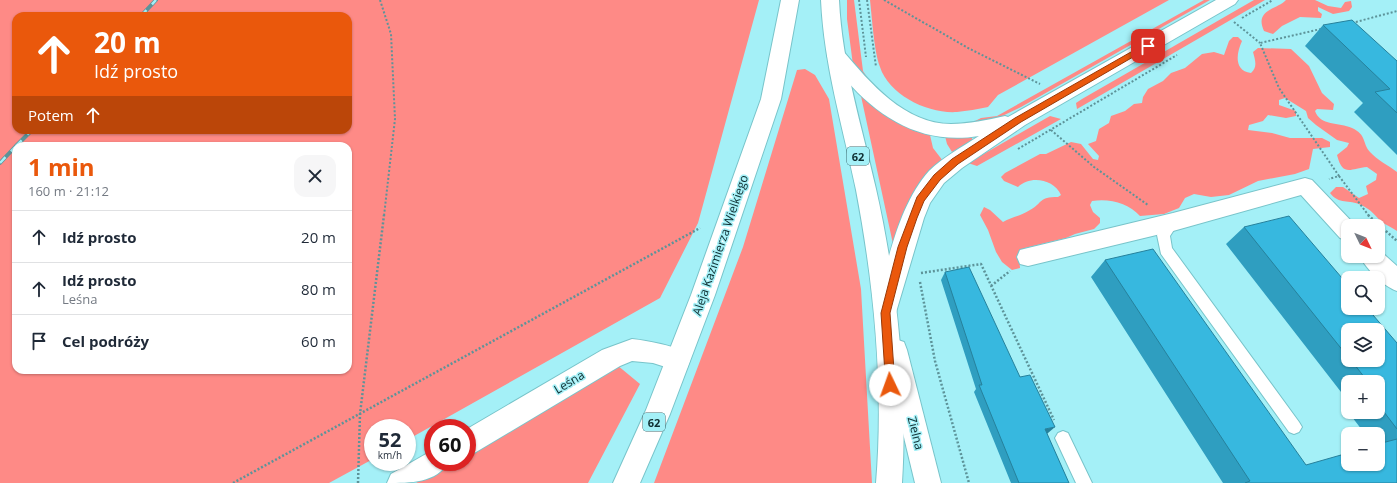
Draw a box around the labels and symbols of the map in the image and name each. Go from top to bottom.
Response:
pin [1131,29,1165,63]
road number: 62 [847,147,869,165]
street label: Aleja Kazimierza Wielkiego [688,172,752,318]
north arrow [1341,219,1385,263]
position arrow [869,364,911,406]
street label: Leśna [551,366,587,398]
road number: 62 [643,413,665,431]
street label: Zielna [904,415,928,451]
speed limit sign: 60 [424,419,476,471]

